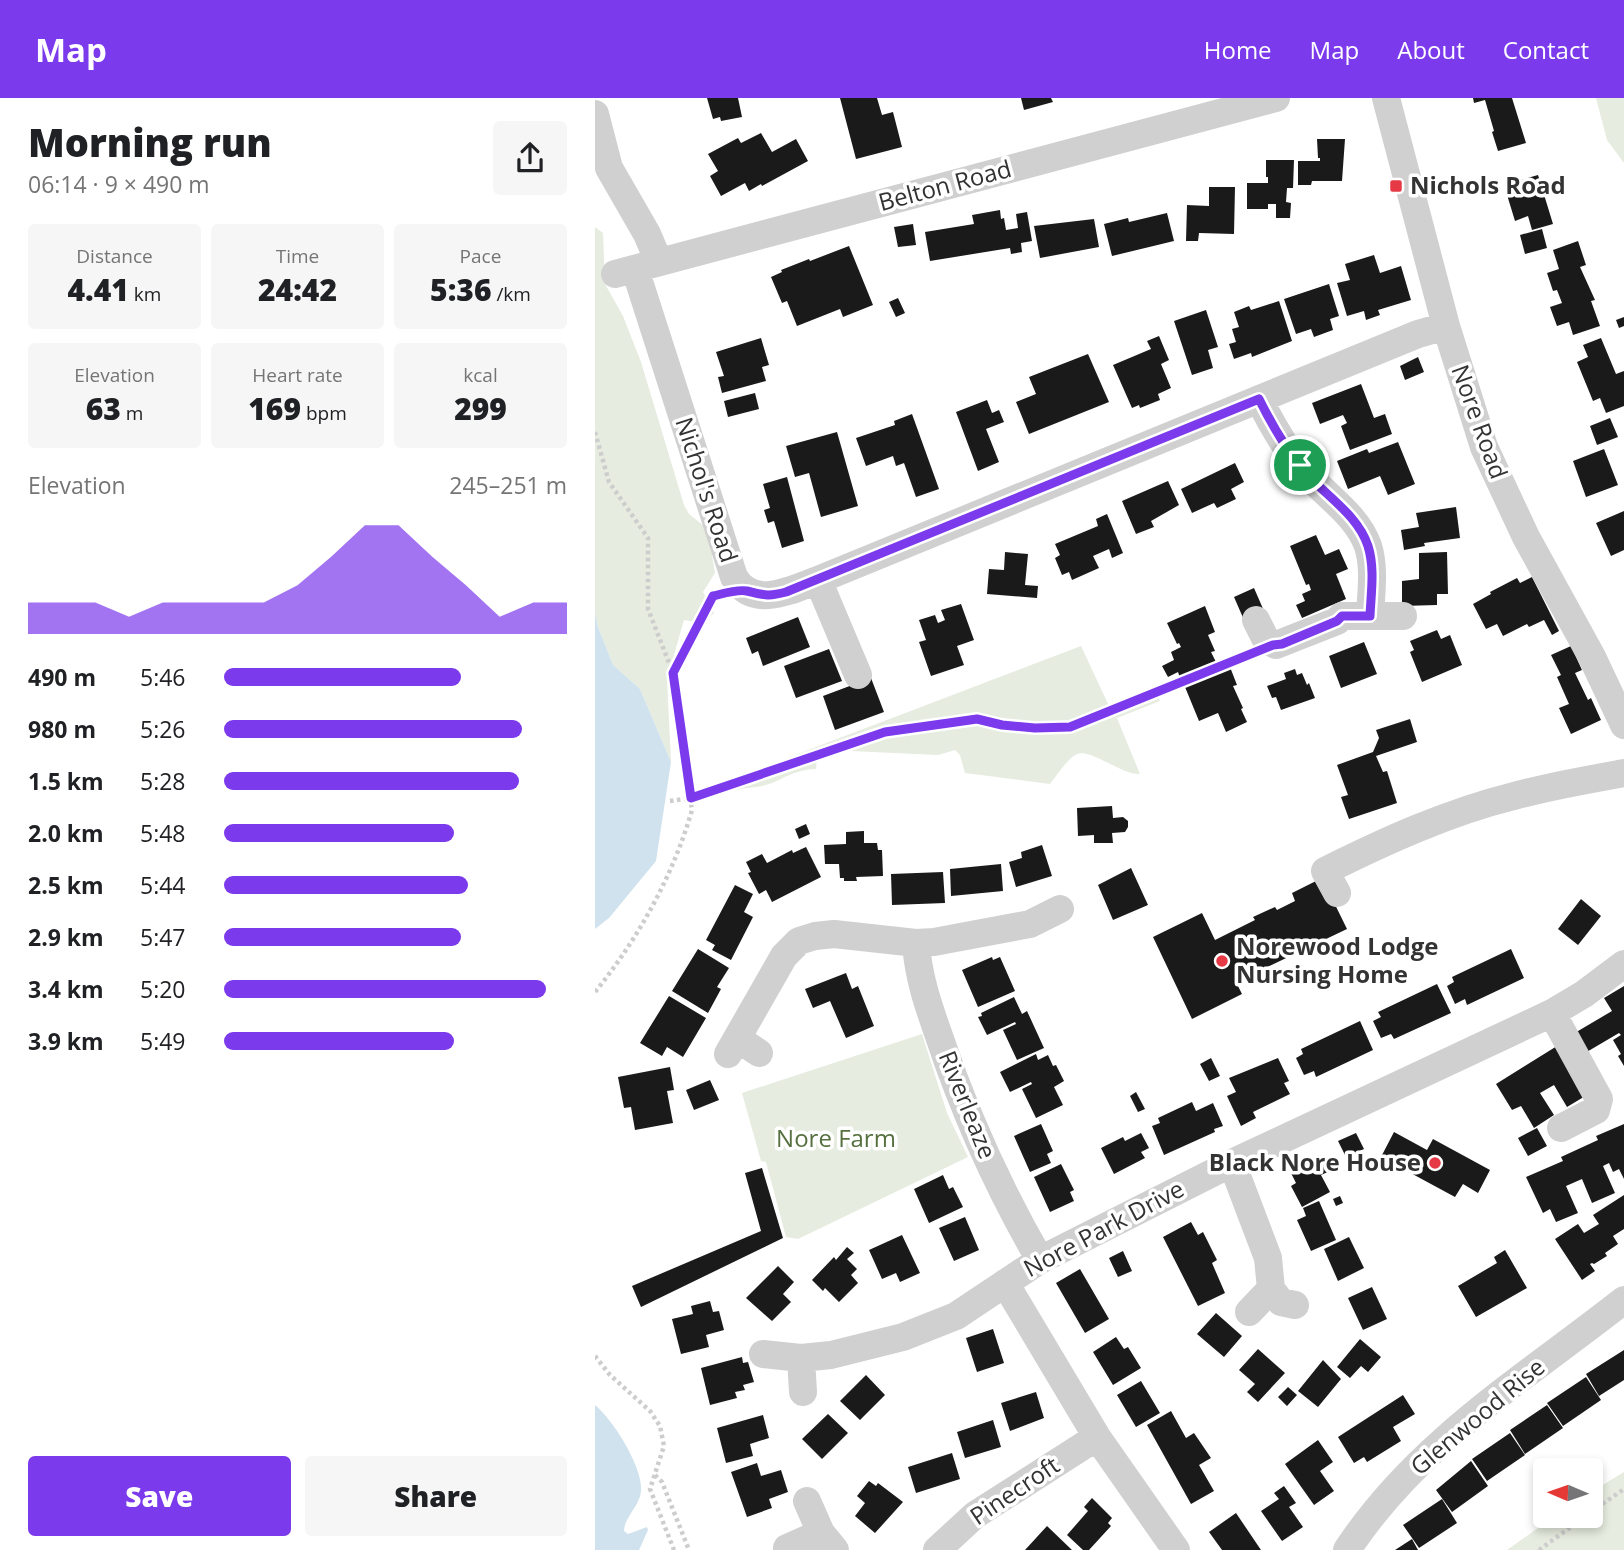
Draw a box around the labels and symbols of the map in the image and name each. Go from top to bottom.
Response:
street label: Belton Road [875,151,1015,218]
place label: Nichols Road [1410,168,1566,201]
marker: Nichols Road [1388,178,1404,194]
street label: Nore Road [1445,360,1516,483]
street label: Nichol's Road [668,413,746,566]
pin [1270,435,1330,495]
place label: Norewood Lodge Nursing Home [1236,929,1438,990]
marker: Norewood Lodge Nursing Home [1214,953,1230,969]
street label: Riverleaze [932,1046,1005,1163]
park label: Nore Farm [776,1121,896,1154]
place label: Black Nore House [1209,1145,1421,1178]
marker: Black Nore House [1427,1155,1443,1171]
street label: Nore Park Drive [1017,1172,1189,1284]
street label: Glenwood Rise [1403,1350,1551,1482]
street label: Pinecroft [963,1448,1065,1532]
north arrow [1533,1458,1603,1528]

